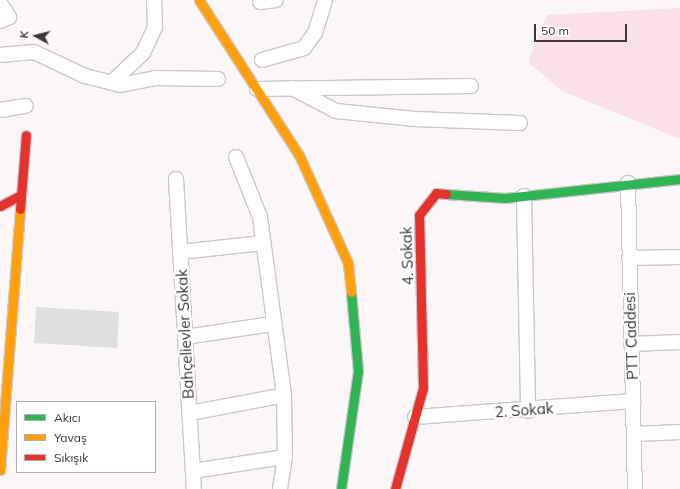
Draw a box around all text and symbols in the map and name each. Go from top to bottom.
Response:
north arrow [16,16,56,56]
scale bar [536,16,629,42]
text: 50 m [541,23,569,38]
text: K [17,30,31,39]
street label: 4. Sokak [397,226,417,286]
street label: Bahçelievler Sokak [173,269,197,399]
street label: PTT Caddesi [620,292,642,380]
street label: 2. Sokak [494,399,554,421]
legend [16,401,156,473]
text: Akıcı [54,410,81,425]
text: Yavaş [54,430,87,445]
text: Sıkışık [54,450,88,465]

